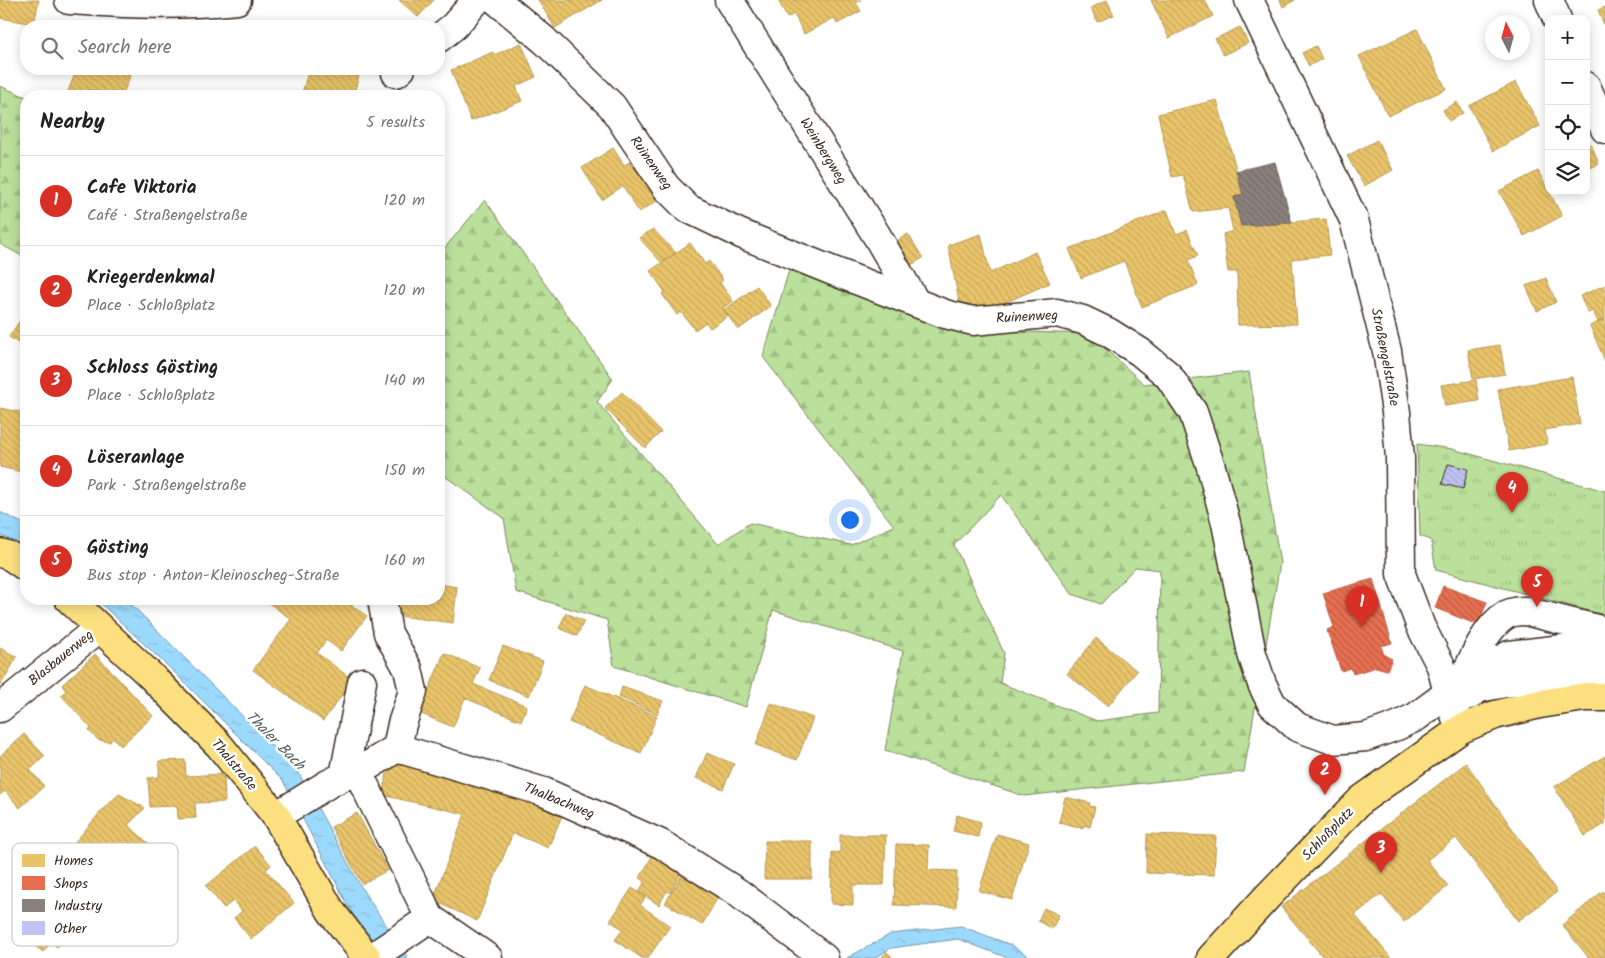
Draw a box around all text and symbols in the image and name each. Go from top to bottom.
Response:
north arrow [1485,15,1530,60]
map controls [1545,15,1590,195]
button: + [1545,15,1590,60]
search box [20,20,445,75]
text: Search here [78,33,172,63]
icon: search [38,34,66,62]
button: − [1545,60,1590,105]
button: locate [1545,105,1590,150]
text: Nearby [40,106,105,139]
text: 5 results [366,110,425,135]
street label: Weinbergweg [794,113,852,189]
street label: Ruinenweg [624,131,678,195]
button: layers [1545,150,1590,195]
text: Cafe Viktoria [87,173,196,203]
text: 1 [54,188,58,213]
text: 120 m [384,188,425,213]
text: Café · Straßengelstraße [87,203,247,228]
text: Kriegerdenkmal [87,263,215,293]
text: 2 [51,278,61,303]
text: 120 m [384,278,425,303]
text: Place · Schloßplatz [87,293,215,318]
street label: Ruinenweg [996,304,1058,330]
street label: Straßengelstraße [1365,306,1405,409]
text: Schloss Gösting [87,353,218,383]
text: 3 [52,368,60,393]
text: 140 m [384,368,425,393]
text: Place · Schloßplatz [87,383,215,408]
text: Löseranlage [87,443,184,473]
text: 4 [52,458,60,483]
text: 150 m [384,458,425,483]
pin: 4 [1496,472,1528,513]
text: Park · Straßengelstraße [87,473,246,498]
your location [837,507,863,533]
text: Gösting [87,533,149,563]
text: 5 [52,548,60,573]
text: 160 m [384,548,425,573]
text: Bus stop · Anton-Kleinoscheg-Straße [87,563,339,588]
pin: 5 [1521,566,1553,607]
pin: 1 [1346,586,1378,627]
street label: Blasbauerweg [23,625,99,691]
water label: Thaler Bach [240,706,312,778]
street label: Thalstraße [206,734,263,796]
pin: 2 [1309,754,1341,795]
street label: Thalbachweg [520,777,598,825]
street label: Schloßplatz [1297,802,1359,866]
pin: 3 [1365,832,1397,873]
legend [12,843,178,946]
text: Homes [54,850,93,872]
text: Shops [54,873,88,895]
text: Industry [54,895,103,917]
text: Other [54,918,88,940]

